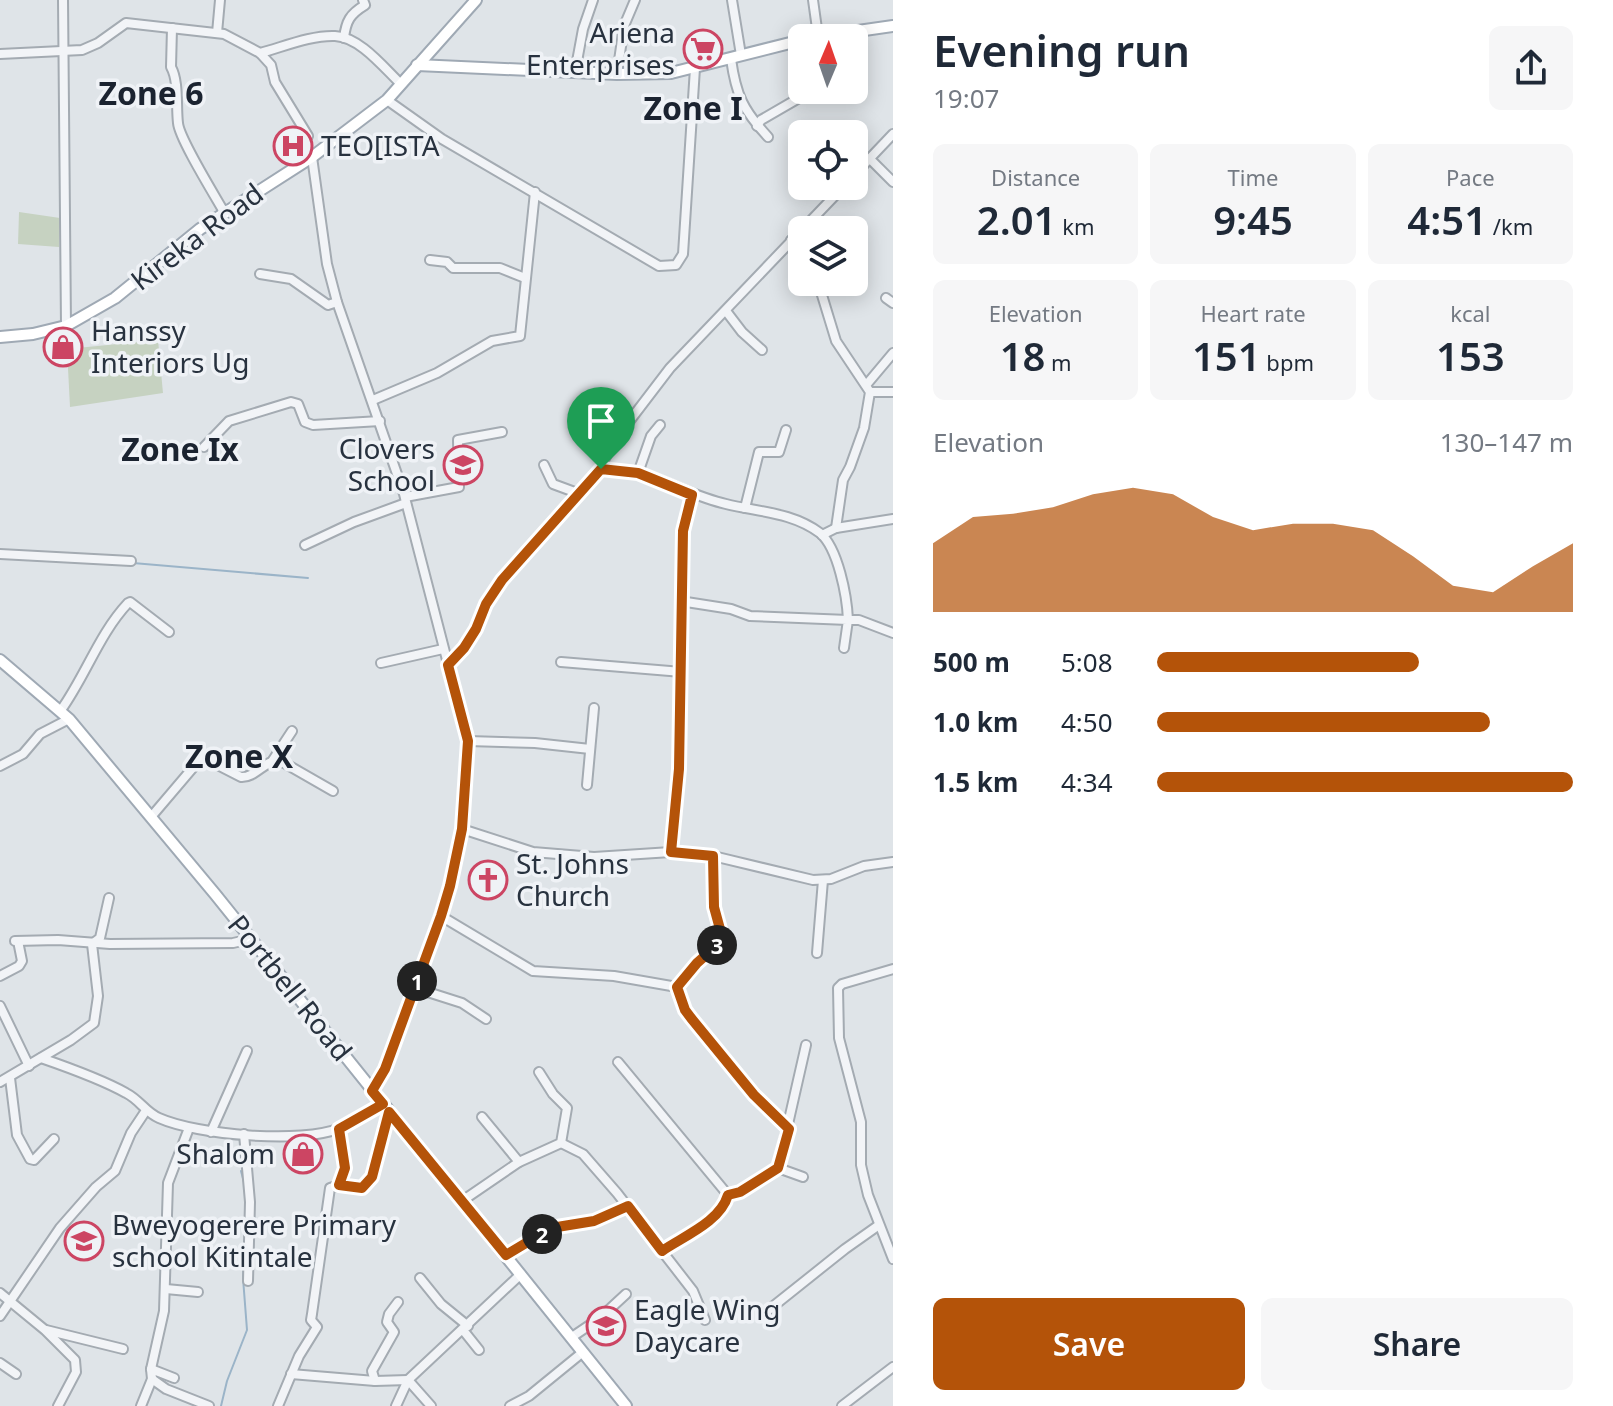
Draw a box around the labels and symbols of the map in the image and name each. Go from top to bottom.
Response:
place label: Ariena Enterprises [526,13,675,83]
north arrow [788,24,868,104]
supermarket icon: Ariena Enterprises [682,28,724,70]
district label: Zone 6 [98,71,204,114]
district label: Zone I [643,86,743,129]
hospital icon: TEO[ISTA [272,125,314,167]
place label: TEO[ISTA [321,126,440,164]
street label: Kireka Road [122,174,270,298]
place label: Hanssy Interiors Ug [91,311,249,381]
shop icon: Hanssy Interiors Ug [42,326,84,368]
pin [567,387,635,469]
district label: Zone Ix [121,427,239,470]
place label: Clovers School [339,429,435,499]
school or university icon: Clovers School [442,444,484,486]
district label: Zone X [185,734,294,777]
place label: St. Johns Church [516,844,629,914]
church icon: St. Johns Church [467,859,509,901]
street label: Portbell Road [220,906,361,1068]
pin: 3 [697,925,737,965]
pin: 1 [397,961,437,1001]
shop icon: Shalom [282,1133,324,1175]
place label: Shalom [176,1134,275,1172]
place label: Bweyogerere Primary school Kitintale [112,1205,397,1275]
pin: 2 [522,1214,562,1254]
school or university icon: Bweyogerere Primary school Kitintale [63,1220,105,1262]
place label: Eagle Wing Daycare [634,1290,781,1360]
school or university icon: Eagle Wing Daycare [585,1305,627,1347]

